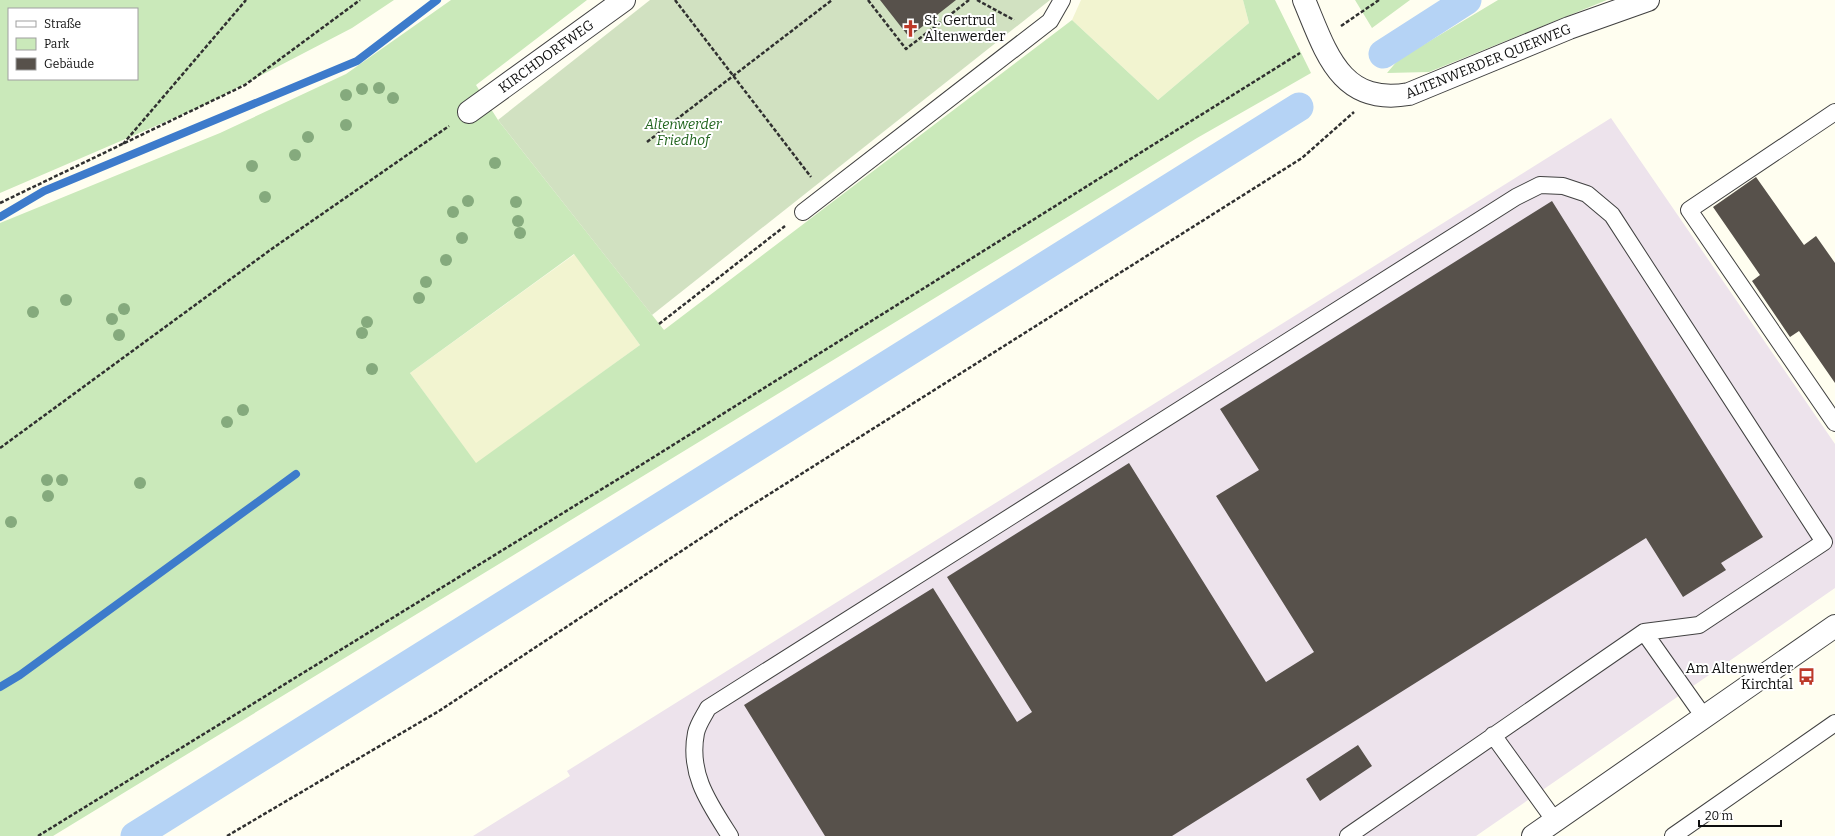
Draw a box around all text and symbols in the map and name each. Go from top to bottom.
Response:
legend [8,8,138,80]
place label: St. Gertrud Altenwerder [924,12,1005,45]
street label: KIRCHDORFWEG [495,16,597,97]
text: Straße [44,17,81,31]
church icon: St. Gertrud Altenwerder [901,18,921,38]
street label: ALTENWERDER QUERWEG [1403,20,1573,103]
text: Park [44,37,70,51]
text: Gebäude [44,57,94,71]
park label: Altenwerder Friedhof [644,116,723,149]
place label: Am Altenwerder Kirchtal [1686,660,1793,693]
bus stop icon: Am Altenwerder Kirchtal [1796,666,1816,686]
scale bar [1699,802,1781,828]
text: 20 m [1705,809,1734,823]

